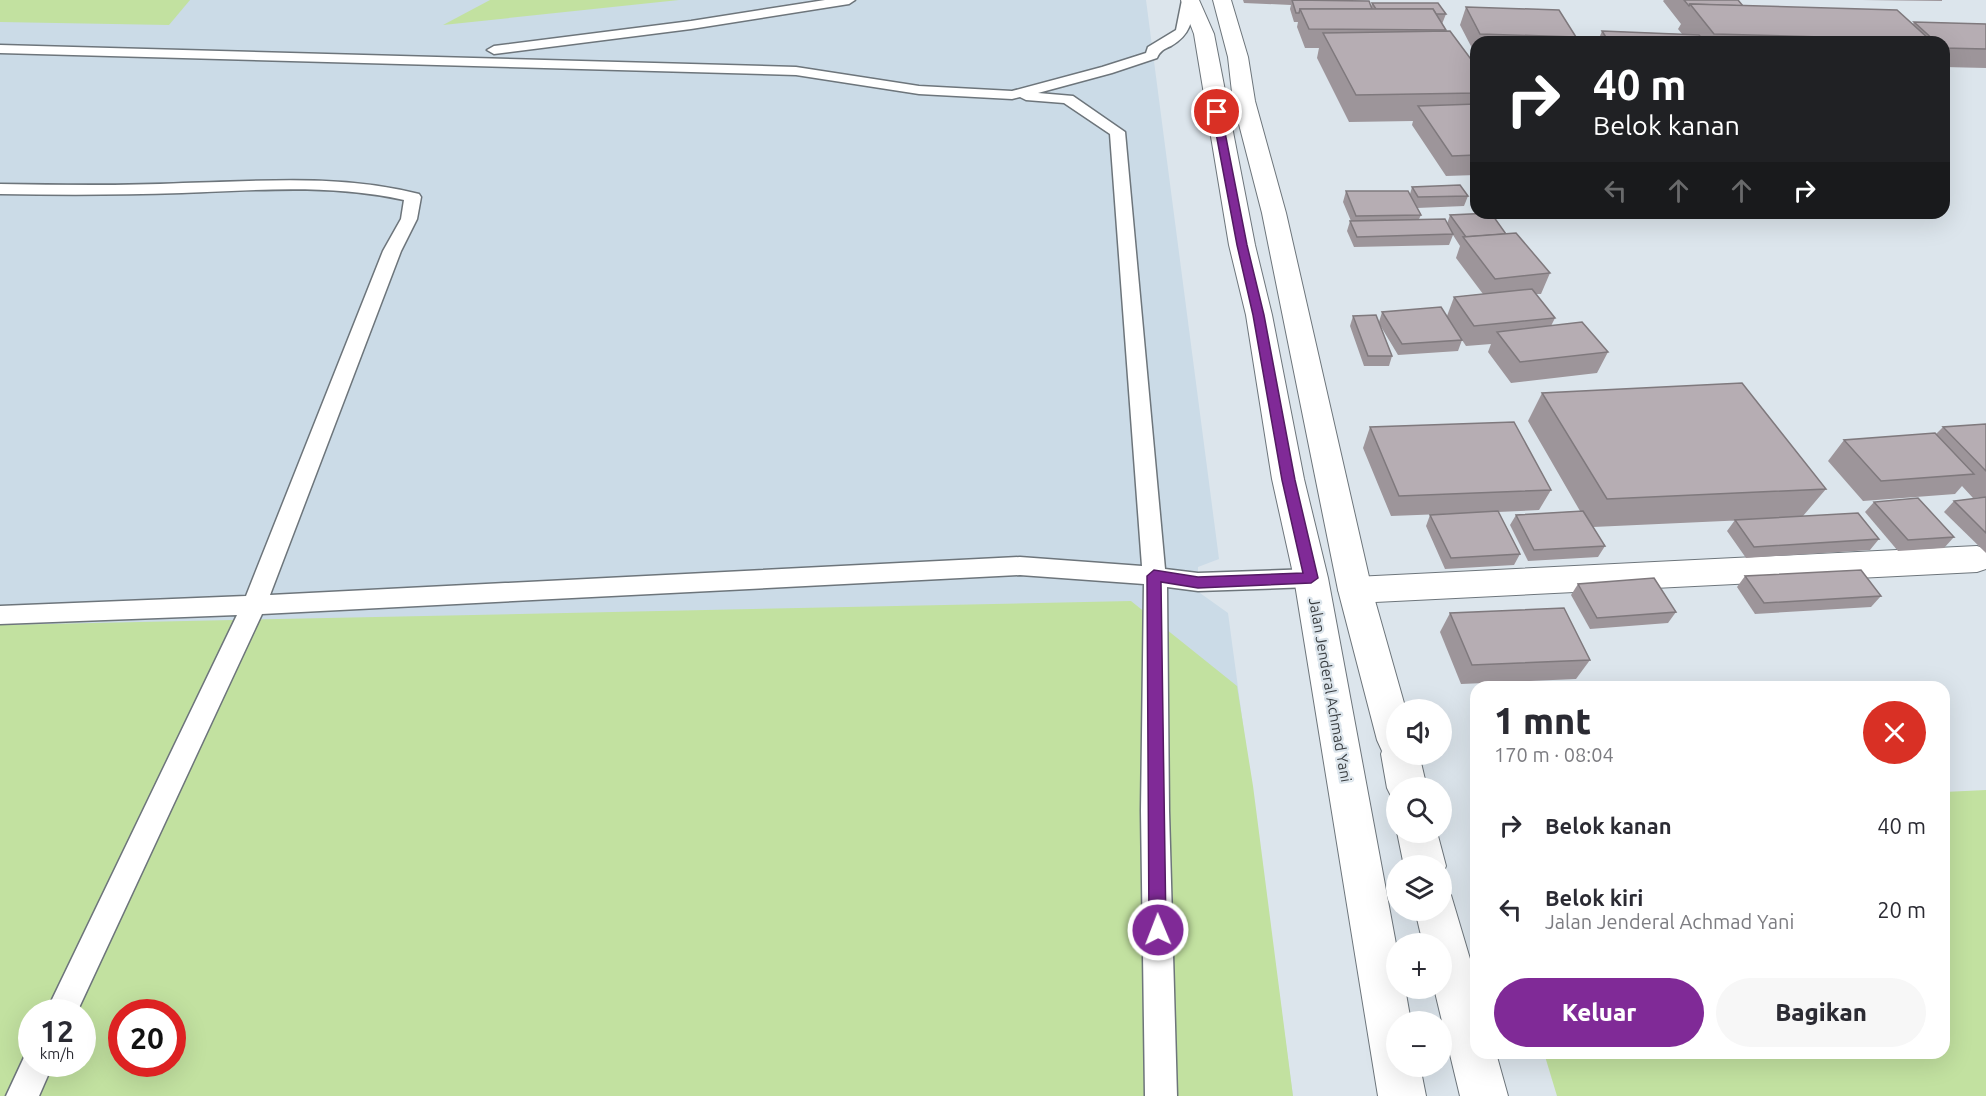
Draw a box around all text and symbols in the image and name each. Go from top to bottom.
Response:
icon: right [1494,60,1572,138]
text: 40 m [1593,61,1687,108]
pin [1191,86,1242,137]
icon: arrive [1200,95,1233,128]
text: Belok kanan [1593,110,1740,140]
icon: left [1599,174,1632,207]
icon: ahead [1662,174,1695,207]
icon: ahead [1725,174,1758,207]
icon: right [1788,174,1821,207]
street label: Jalan Jenderal Achmad Yani [1306,596,1355,783]
map controls [1386,699,1452,1077]
button: sound [1386,699,1452,765]
text: 1 mnt [1494,700,1591,741]
button: close [1863,701,1926,764]
text: 170 m · 08:04 [1494,743,1614,766]
button: search [1386,777,1452,843]
icon: right [1494,809,1527,842]
text: Belok kanan [1545,813,1672,838]
text: 40 m [1877,813,1926,838]
button: layers [1386,855,1452,921]
text: Belok kiri [1545,885,1643,910]
icon: left [1494,893,1527,926]
text: 20 m [1877,897,1926,922]
position arrow [1126,898,1190,962]
text: Jalan Jenderal Achmad Yani [1545,910,1794,933]
button: + [1386,933,1452,999]
button: Keluar [1494,978,1704,1047]
button: Bagikan [1716,978,1926,1047]
speed limit sign: 20 [108,999,186,1077]
button: − [1386,1011,1452,1077]
text: 12 [40,1014,74,1048]
text: km/h [40,1045,74,1062]

